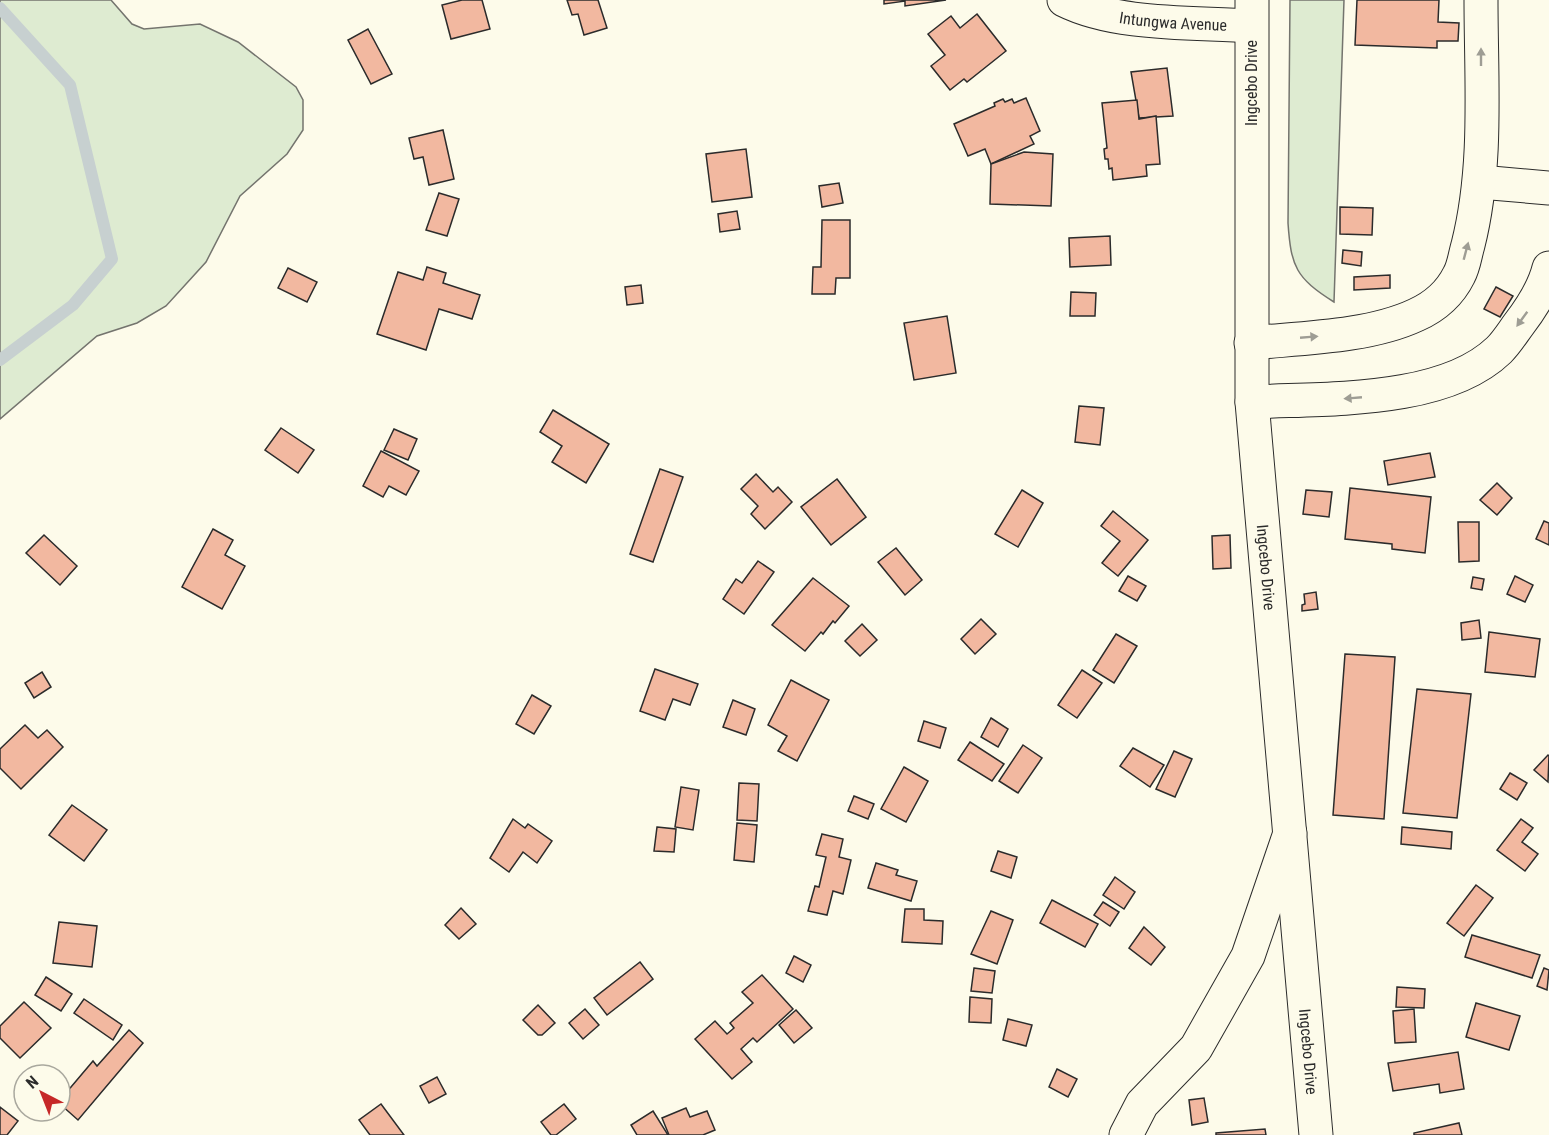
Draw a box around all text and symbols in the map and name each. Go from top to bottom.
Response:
street label: Intungwa Avenue [1118,7,1227,34]
street label: Ingcebo Drive [1242,40,1261,126]
one-way arrow [1476,48,1486,67]
one-way arrow [1462,242,1472,260]
one-way arrow [1516,311,1528,327]
one-way arrow [1300,333,1319,342]
one-way arrow [1343,393,1362,403]
street label: Ingcebo Drive [1253,524,1280,611]
street label: Ingcebo Drive [1296,1008,1322,1095]
north arrow [12,1063,72,1123]
text: N [22,1072,42,1093]

